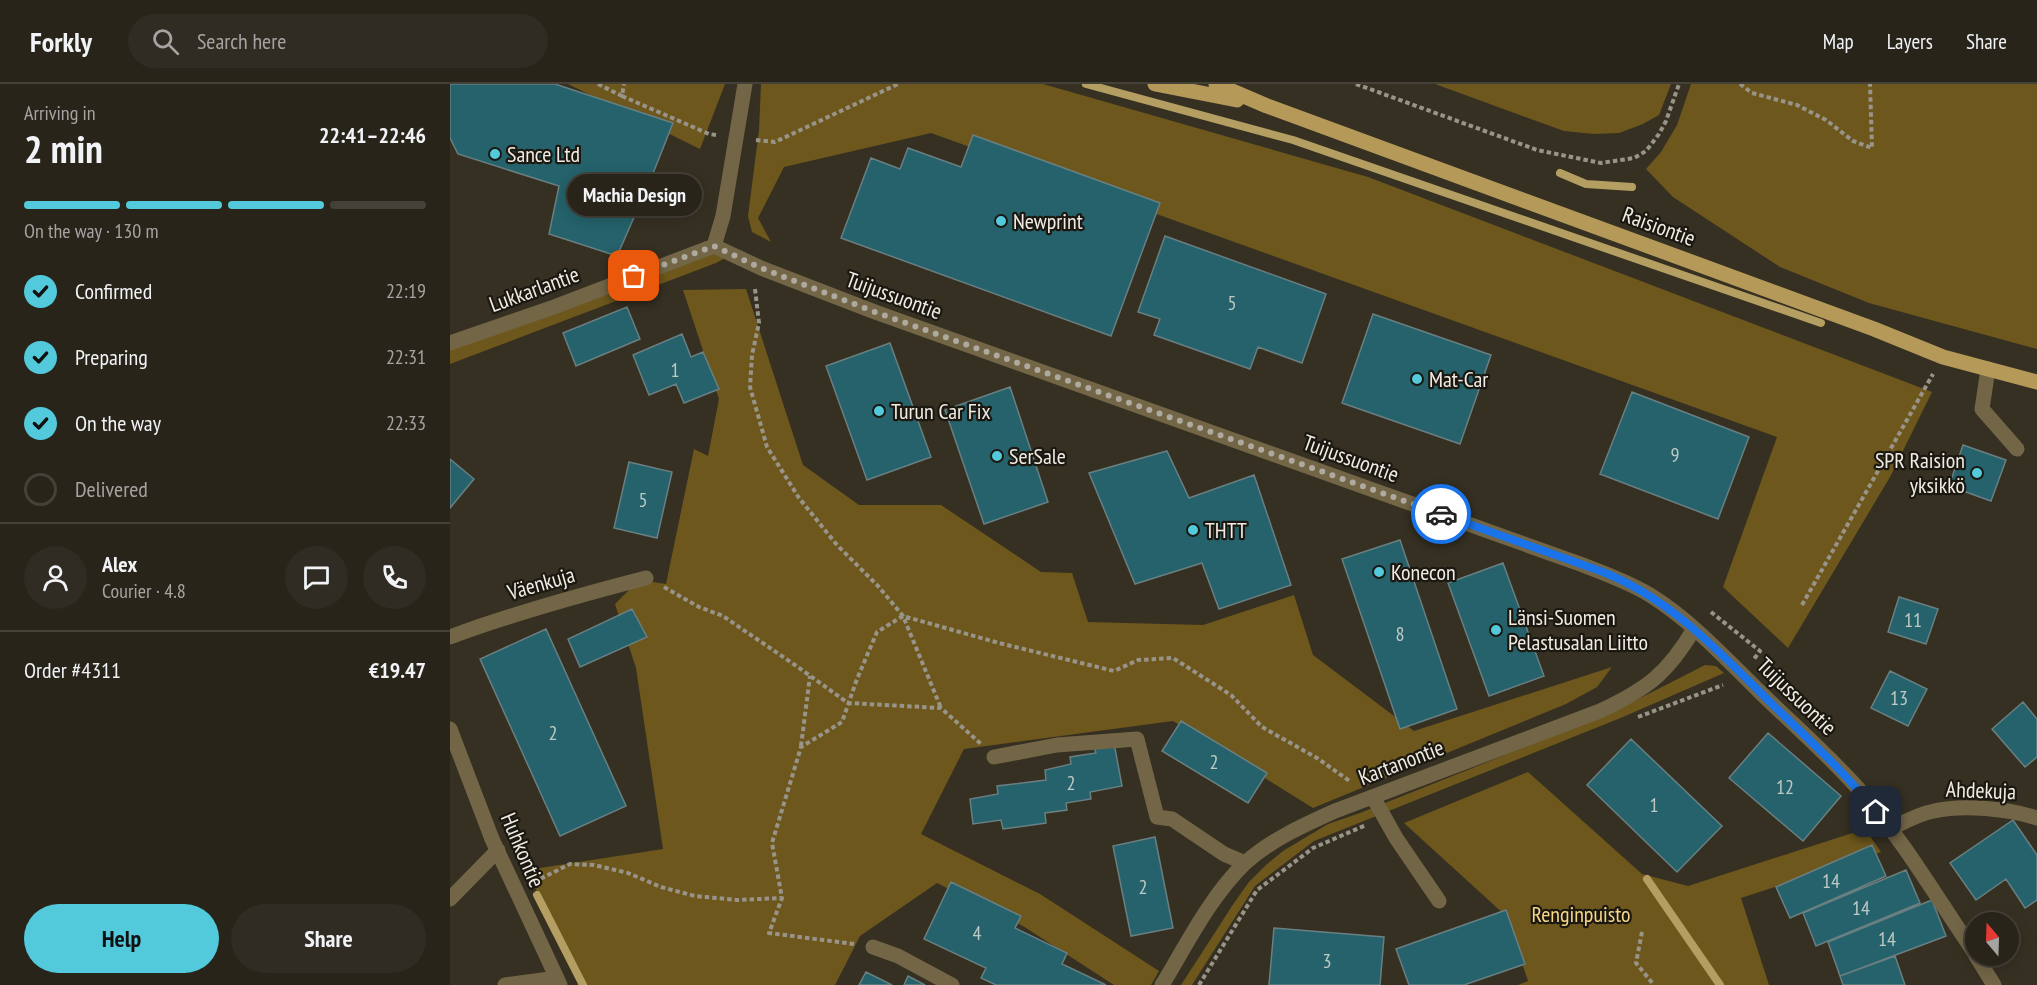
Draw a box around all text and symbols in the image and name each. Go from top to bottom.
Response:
search box [128,14,548,68]
text: Forkly [30,23,92,60]
icon: search [149,25,182,58]
text: Search here [197,27,286,55]
text: Map [1823,28,1854,55]
text: Layers [1887,28,1933,55]
text: Share [1966,28,2007,55]
text: Arriving in [24,100,96,126]
text: 22:41–22:46 [319,121,426,149]
text: 2 min [24,123,103,174]
place label: Sance Ltd [507,140,580,168]
marker: Sance Ltd [488,147,502,161]
callout: Machia Design [566,174,702,216]
text: Machia Design [583,182,686,208]
street label: Raisiontie [1619,200,1699,252]
place label: Newprint [1013,207,1083,235]
marker: Newprint [994,214,1008,228]
text: On the way · 130 m [24,218,159,244]
pin [608,250,659,301]
icon: bag [617,259,650,292]
street label: Lukkarlantie [485,260,583,318]
street label: Tuijussuontie [842,265,946,325]
icon: check [24,275,57,308]
text: Confirmed [75,277,152,305]
text: 22:19 [386,278,426,304]
house number: 5 [1228,290,1237,316]
icon: check [24,341,57,374]
text: Preparing [75,343,148,371]
text: 22:31 [386,344,426,370]
house number: 1 [671,357,680,383]
place label: Mat-Car [1429,365,1488,393]
marker: Mat-Car [1410,372,1424,386]
place label: Turun Car Fix [891,397,991,425]
marker: Turun Car Fix [872,404,886,418]
icon: check [24,407,57,440]
text: On the way [75,409,161,437]
text: 22:33 [386,410,426,436]
street label: Tuijussuontie [1299,428,1403,488]
place label: SerSale [1009,442,1066,470]
house number: 9 [1671,442,1680,468]
place label: SPR Raision yksikkö [1875,446,1965,499]
marker: SerSale [990,449,1004,463]
marker: SPR Raision yksikkö [1970,466,1984,480]
text: Delivered [75,475,148,503]
courier [1411,484,1471,544]
house number: 5 [639,487,648,513]
icon: car [1425,498,1458,531]
place label: THTT [1205,516,1247,544]
marker: THTT [1186,523,1200,537]
button: person [24,546,87,609]
button: chat [285,546,348,609]
button: phone [363,546,426,609]
text: Alex [102,550,137,578]
place label: Konecon [1391,558,1456,586]
street label: Väenkuja [503,560,578,606]
marker: Konecon [1372,565,1386,579]
text: Courier · 4.8 [102,578,186,604]
place label: Länsi-Suomen Pelastusalan Liitto [1508,603,1648,656]
house number: 11 [1904,607,1922,633]
house number: 8 [1396,621,1405,647]
marker: Länsi-Suomen Pelastusalan Liitto [1489,623,1503,637]
street label: Tuijussuontie [1751,651,1843,741]
text: Order #4311 [24,656,121,684]
text: €19.47 [369,656,426,684]
house number: 13 [1890,685,1908,711]
house number: 2 [549,720,558,746]
street label: Kartanontie [1354,733,1448,791]
house number: 2 [1210,749,1219,775]
house number: 2 [1067,770,1076,796]
house number: 12 [1776,774,1794,800]
street label: Ahdekuja [1945,775,2017,805]
pin [1850,786,1901,837]
house number: 1 [1650,792,1659,818]
icon: home [1859,795,1892,828]
street label: Huhkontie [495,808,551,892]
house number: 14 [1822,868,1840,894]
house number: 2 [1139,874,1148,900]
house number: 14 [1852,895,1870,921]
park label: Renginpuisto [1531,900,1631,928]
button: Help [24,904,219,973]
button: Share [231,904,426,973]
north arrow [1965,912,2019,966]
map controls [1965,912,2019,966]
house number: 4 [973,920,982,946]
house number: 14 [1878,926,1896,952]
house number: 3 [1323,948,1332,974]

